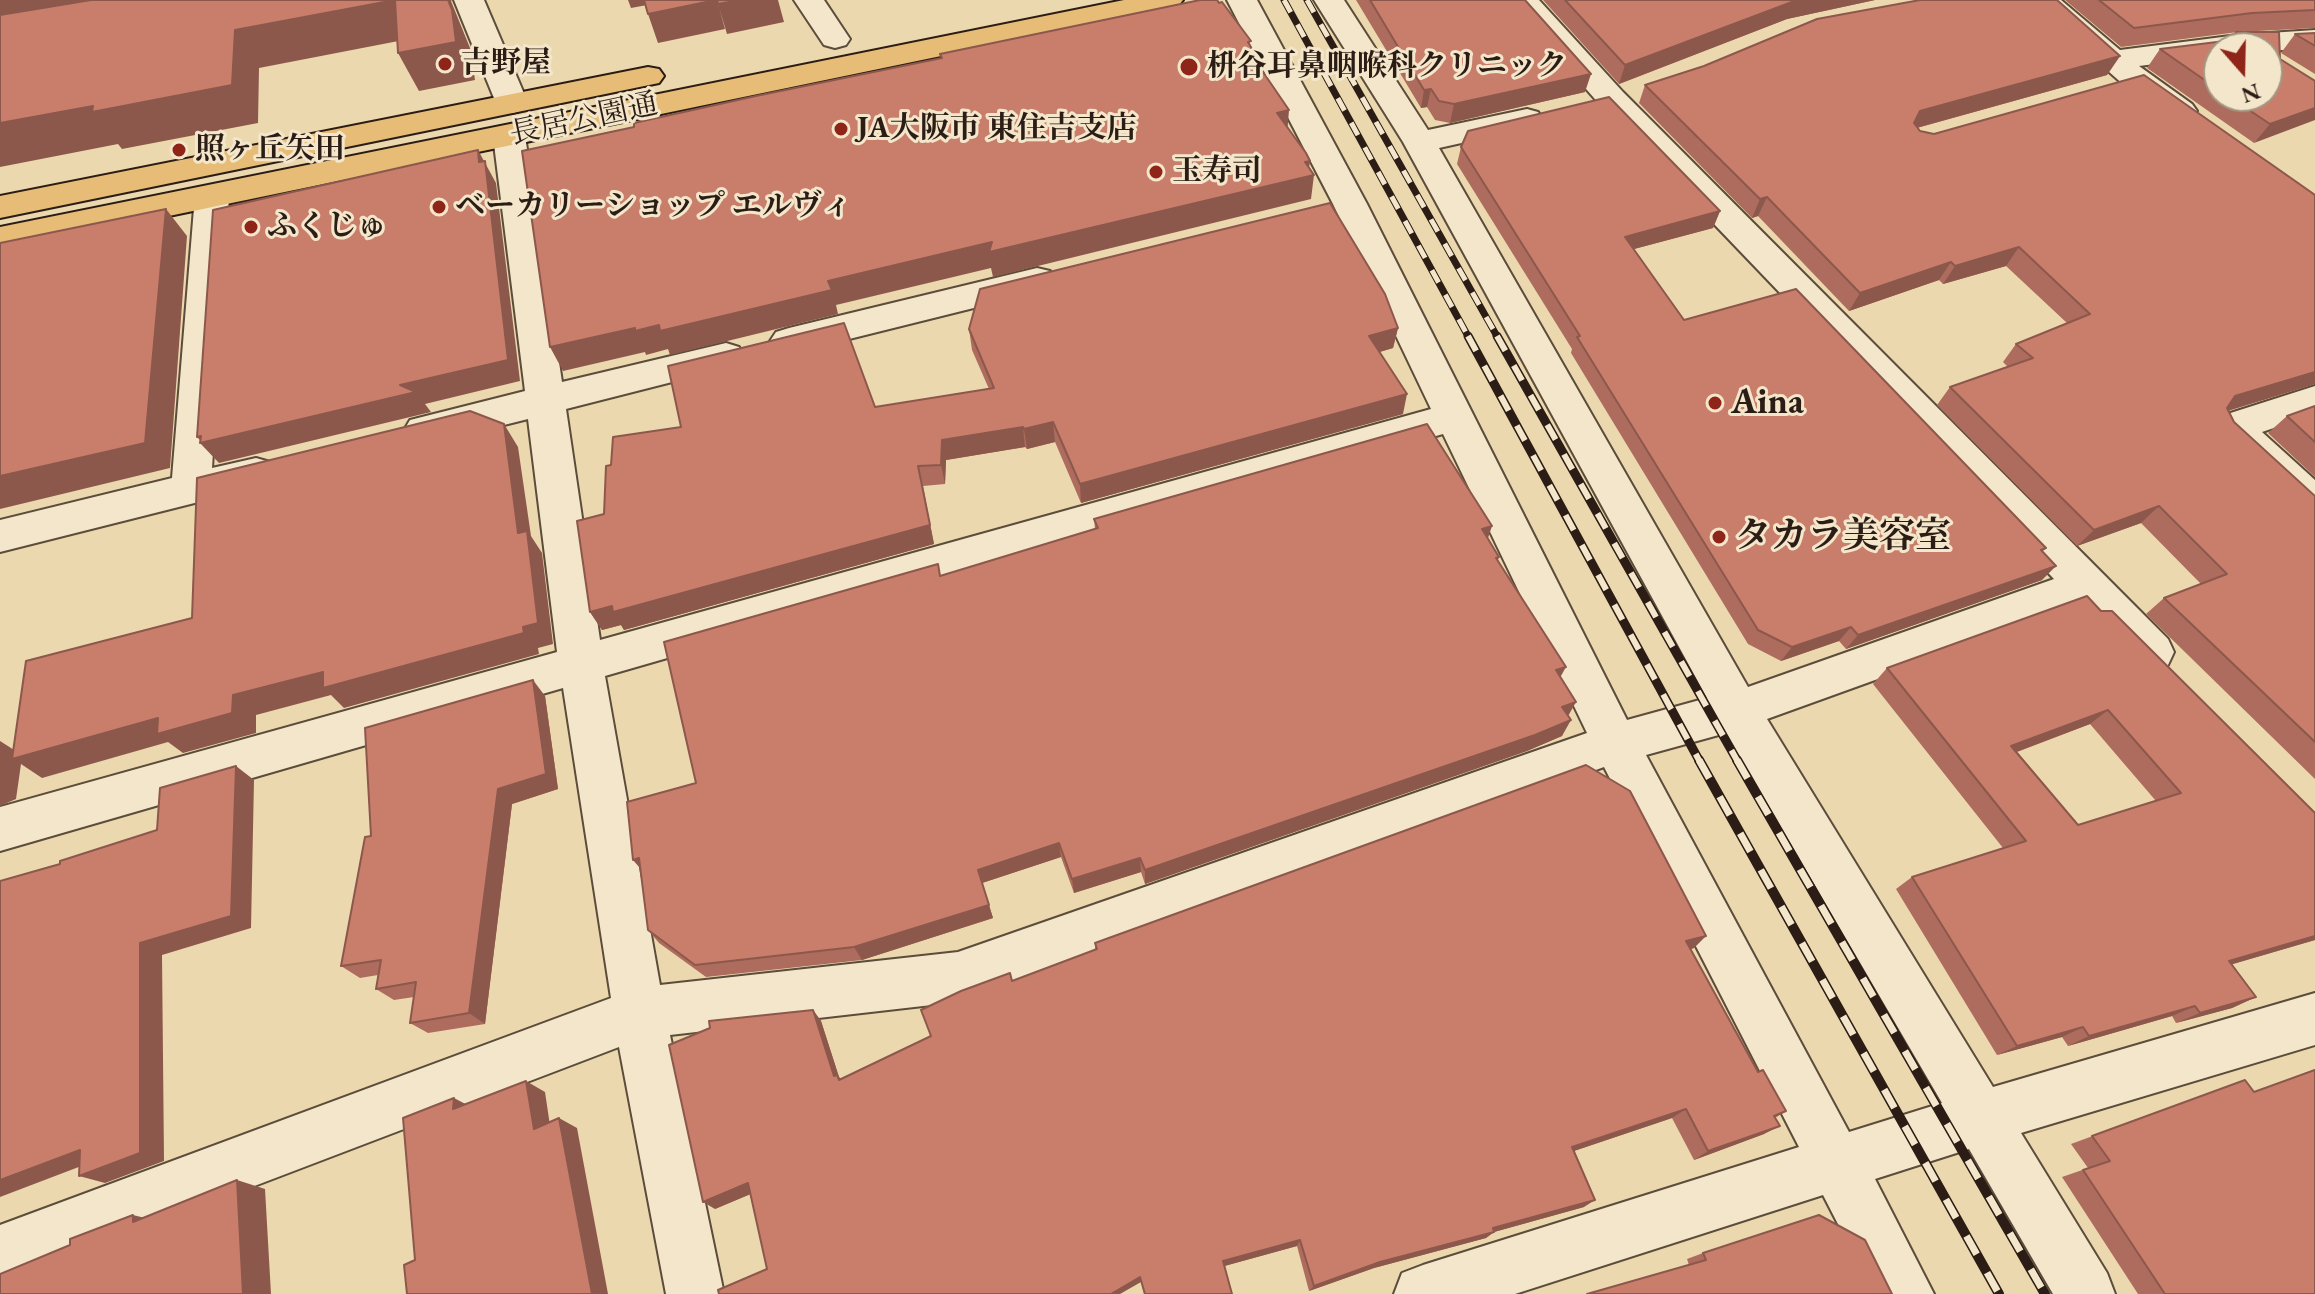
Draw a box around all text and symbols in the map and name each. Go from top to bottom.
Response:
north arrow [2203,32,2283,112]
place label: 吉野屋 [461,46,551,82]
place label: 枡谷耳鼻咽喉科クリニック [1207,49,1567,85]
marker: 吉野屋 [436,55,454,73]
marker: 枡谷耳鼻咽喉科クリニック [1178,56,1200,78]
text: N [2237,76,2264,110]
street label: 長居公園通 [507,87,661,153]
place label: JA大阪市 東住吉支店 [857,111,1137,147]
marker: JA大阪市 東住吉支店 [832,120,850,138]
place label: 照ヶ丘矢田 [195,132,345,168]
marker: 照ヶ丘矢田 [170,141,188,159]
place label: 玉寿司 [1172,154,1262,190]
marker: 玉寿司 [1147,163,1165,181]
place label: ベーカリーショップ エルヴィ [455,189,852,225]
marker: ベーカリーショップ エルヴィ [430,198,448,216]
place label: ふくじゅ [267,209,387,245]
marker: ふくじゅ [242,218,260,236]
place label: Aina [1731,381,1804,425]
marker: Aina [1706,394,1724,412]
place label: タカラ美容室 [1735,515,1951,559]
marker: タカラ美容室 [1710,528,1728,546]

